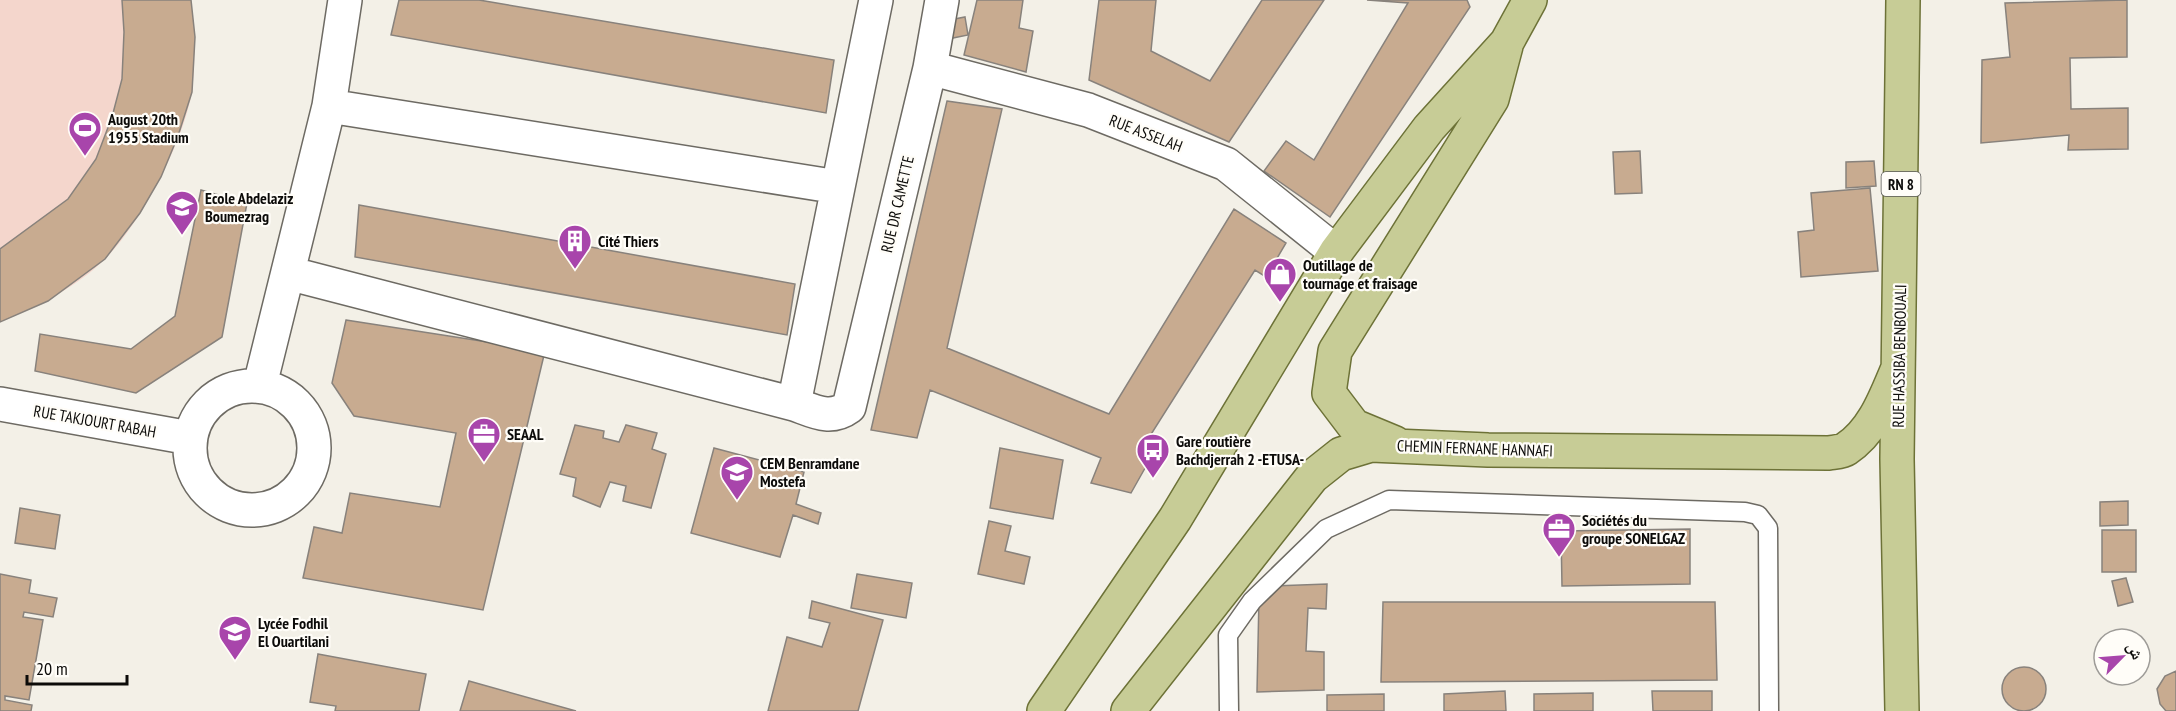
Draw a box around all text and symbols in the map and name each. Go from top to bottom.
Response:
place label: August 20th 1955 Stadium [107,109,189,147]
sports icon: August 20th 1955 Stadium [67,110,103,157]
street label: RUE ASSELAH [1107,110,1185,156]
street label: RUE DR CAMETTE [876,153,918,254]
road number: RN 8 [1882,172,1920,196]
place label: Ecole Abdelaziz Boumezrag [205,188,293,226]
school or university icon: Ecole Abdelaziz Boumezrag [164,189,200,236]
building icon: Cité Thiers [557,223,593,270]
place label: Cité Thiers [598,231,659,251]
place label: Outillage de tournage et fraisage [1303,255,1418,293]
shop icon: Outillage de tournage et fraisage [1262,256,1298,303]
street label: RUE HASSIBA BENBOUALI [1888,284,1910,428]
street label: RUE TAKJOURT RABAH [32,400,158,442]
office icon: SEAAL [466,416,502,463]
place label: SEAAL [507,424,544,444]
place label: Gare routière Bachdjerrah 2 -ETUSA- [1176,431,1305,469]
bus stop icon: Gare routière Bachdjerrah 2 -ETUSA- [1135,432,1171,479]
street label: CHEMIN FERNANE HANNAFI [1397,435,1553,461]
place label: CEM Benramdane Mostefa [760,453,860,491]
school or university icon: CEM Benramdane Mostefa [719,454,755,501]
place label: Sociétés du groupe SONELGAZ [1582,510,1685,548]
office icon: Sociétés du groupe SONELGAZ [1541,511,1577,558]
place label: Lycée Fodhil El Ouartilani [258,613,329,651]
school or university icon: Lycée Fodhil El Ouartilani [217,614,253,661]
north arrow [2092,627,2152,687]
text: ش [2123,639,2148,663]
scale bar [27,648,128,686]
text: 20 m [36,657,68,680]

